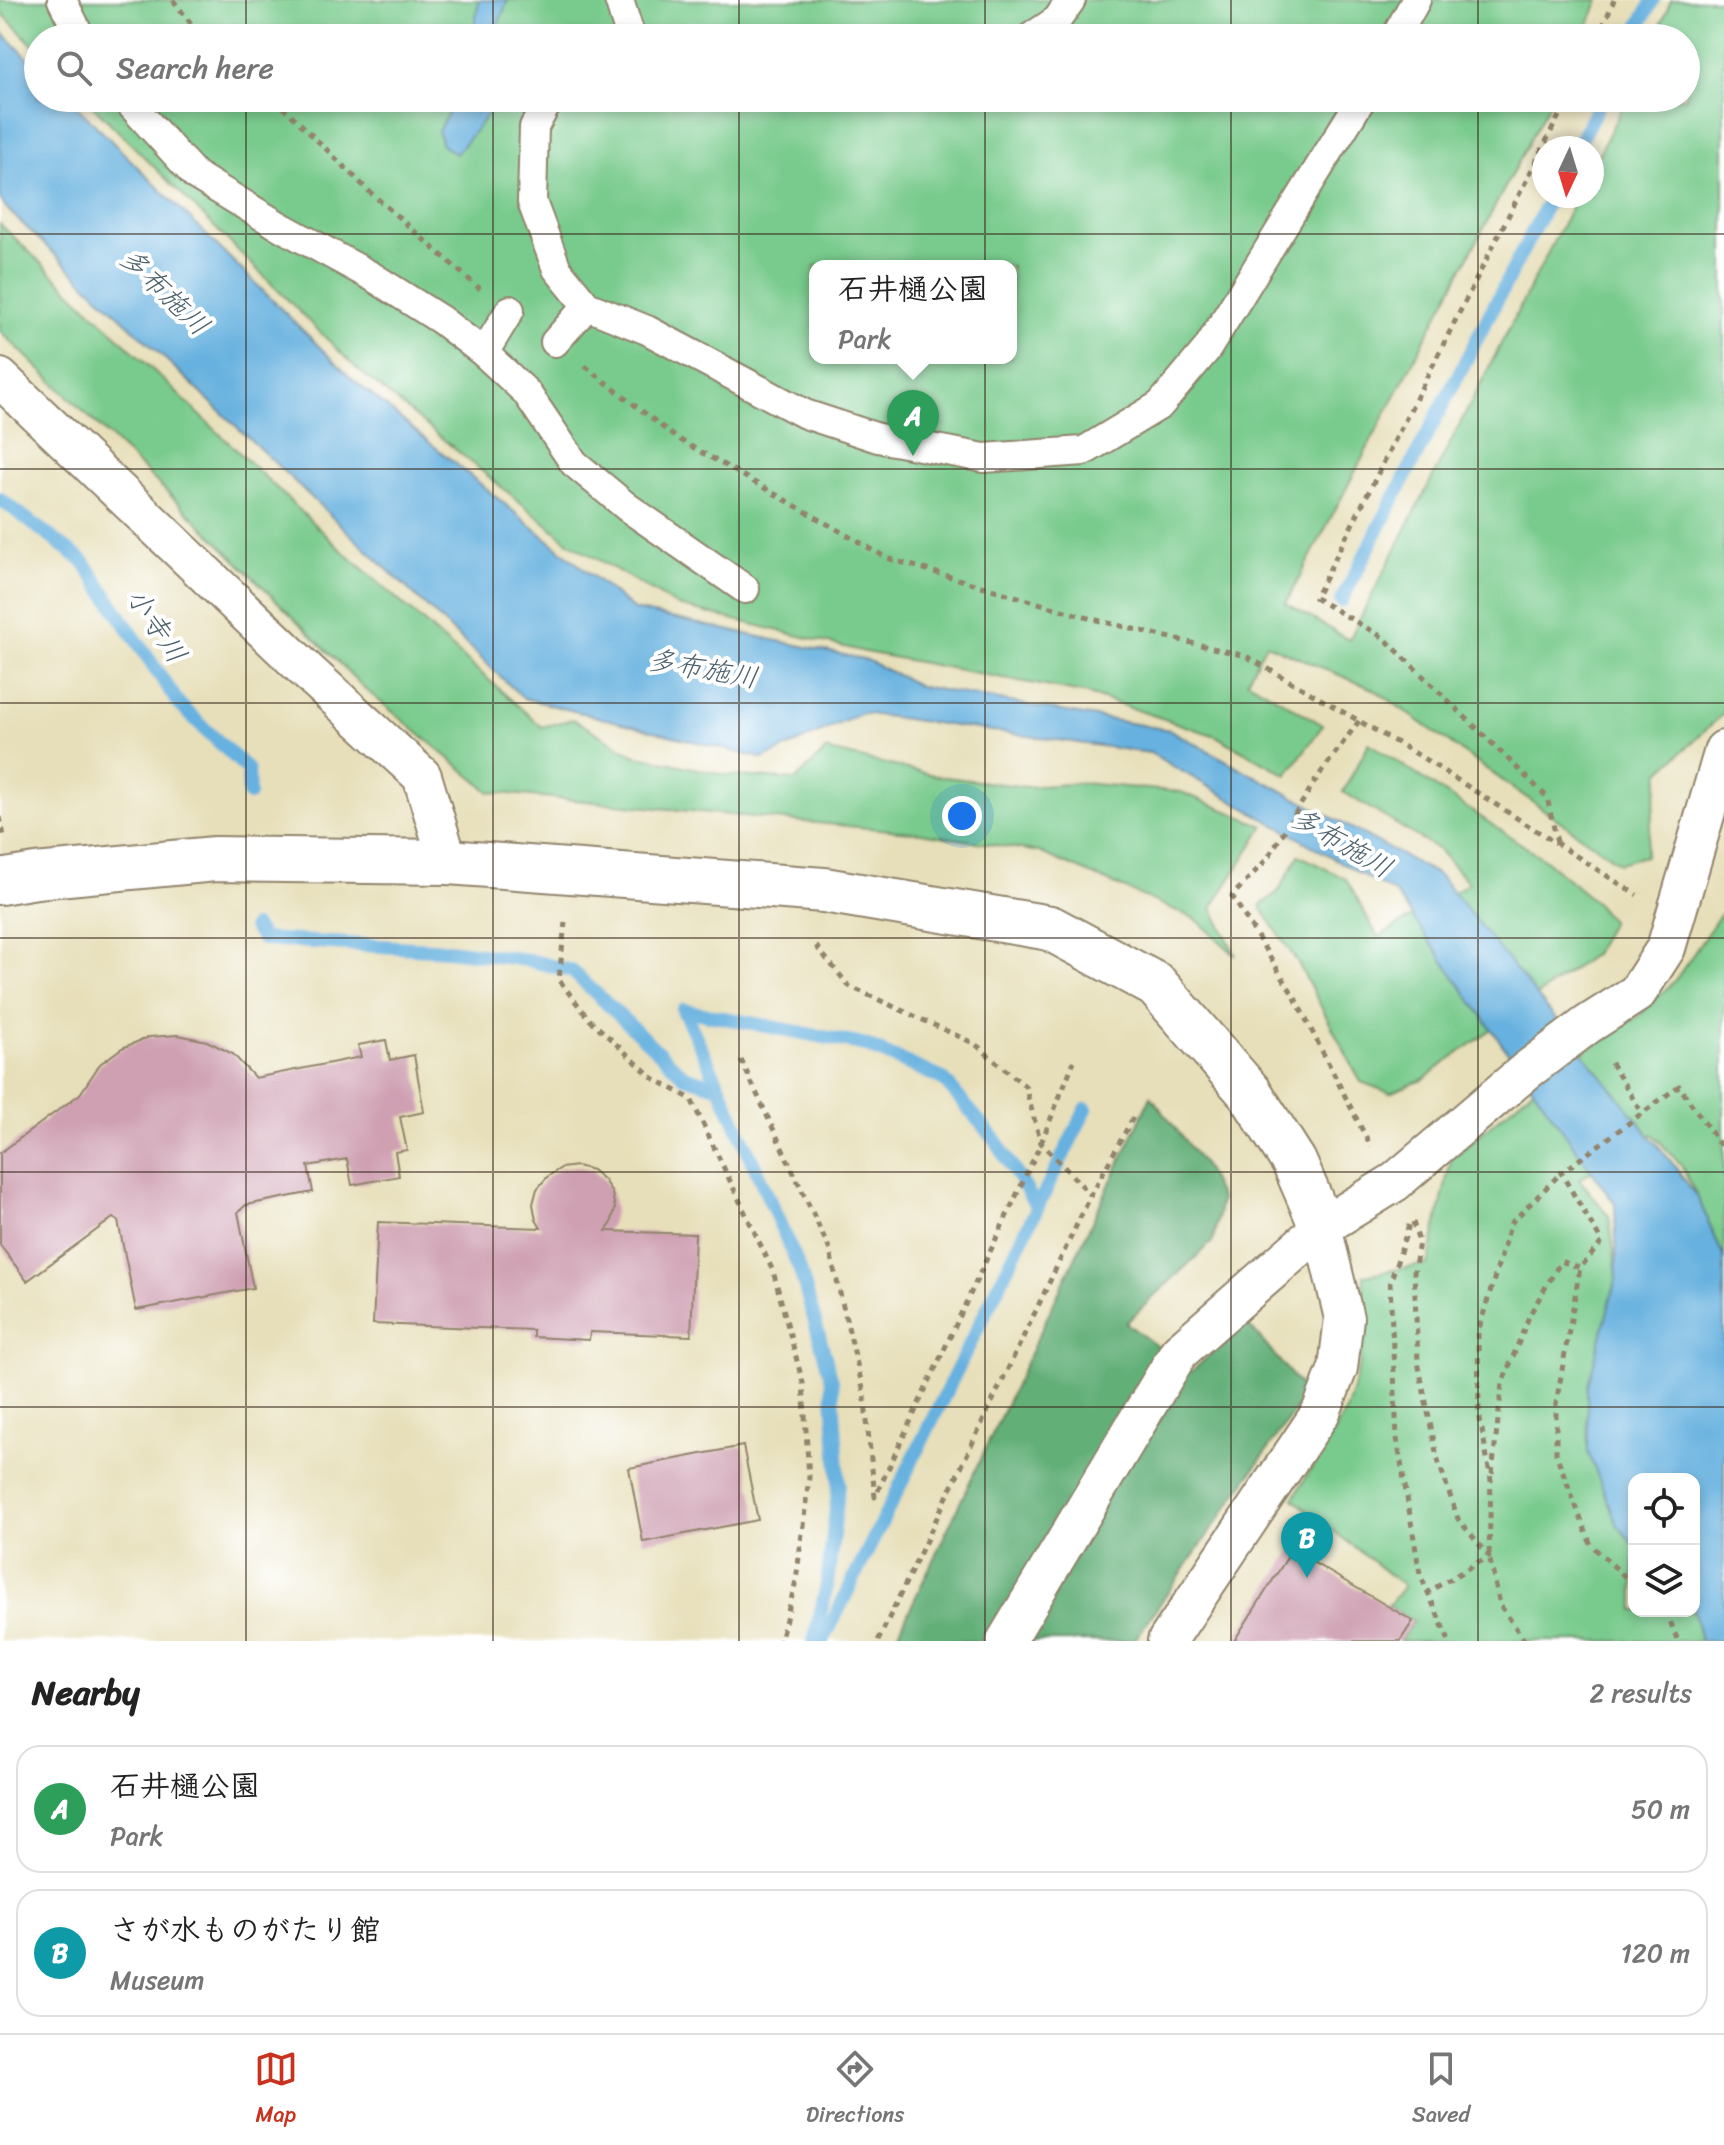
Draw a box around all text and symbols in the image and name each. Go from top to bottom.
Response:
search box [24,24,1700,112]
text: Search here [116,41,274,95]
icon: search [52,46,96,90]
north arrow [1532,136,1604,208]
water label: 多布施川 [107,235,222,348]
popup [809,260,1017,364]
text: 石井樋公園 [838,262,988,316]
text: Park [838,316,891,362]
pin: A [887,390,939,456]
water label: 小寺川 [113,577,200,674]
water label: 多布施川 [644,635,762,702]
water label: 多布施川 [1281,793,1403,892]
your location [942,796,982,836]
map controls [1628,1473,1700,1617]
button: locate [1628,1473,1700,1545]
pin: B [1281,1512,1333,1578]
button: layers [1628,1545,1700,1617]
text: Nearby [32,1663,140,1723]
text: 2 results [1590,1670,1692,1716]
text: 石井樋公園 [110,1759,260,1813]
text: A [51,1786,69,1832]
text: 50 m [1631,1786,1690,1832]
text: Park [110,1813,163,1859]
text: さが水ものがたり館 [110,1903,380,1957]
text: B [52,1930,68,1976]
text: 120 m [1621,1930,1690,1976]
text: Museum [110,1957,204,2003]
tab: Map [254,2047,298,2134]
tab: Directions [806,2047,904,2134]
tab: Saved [1412,2047,1470,2134]

